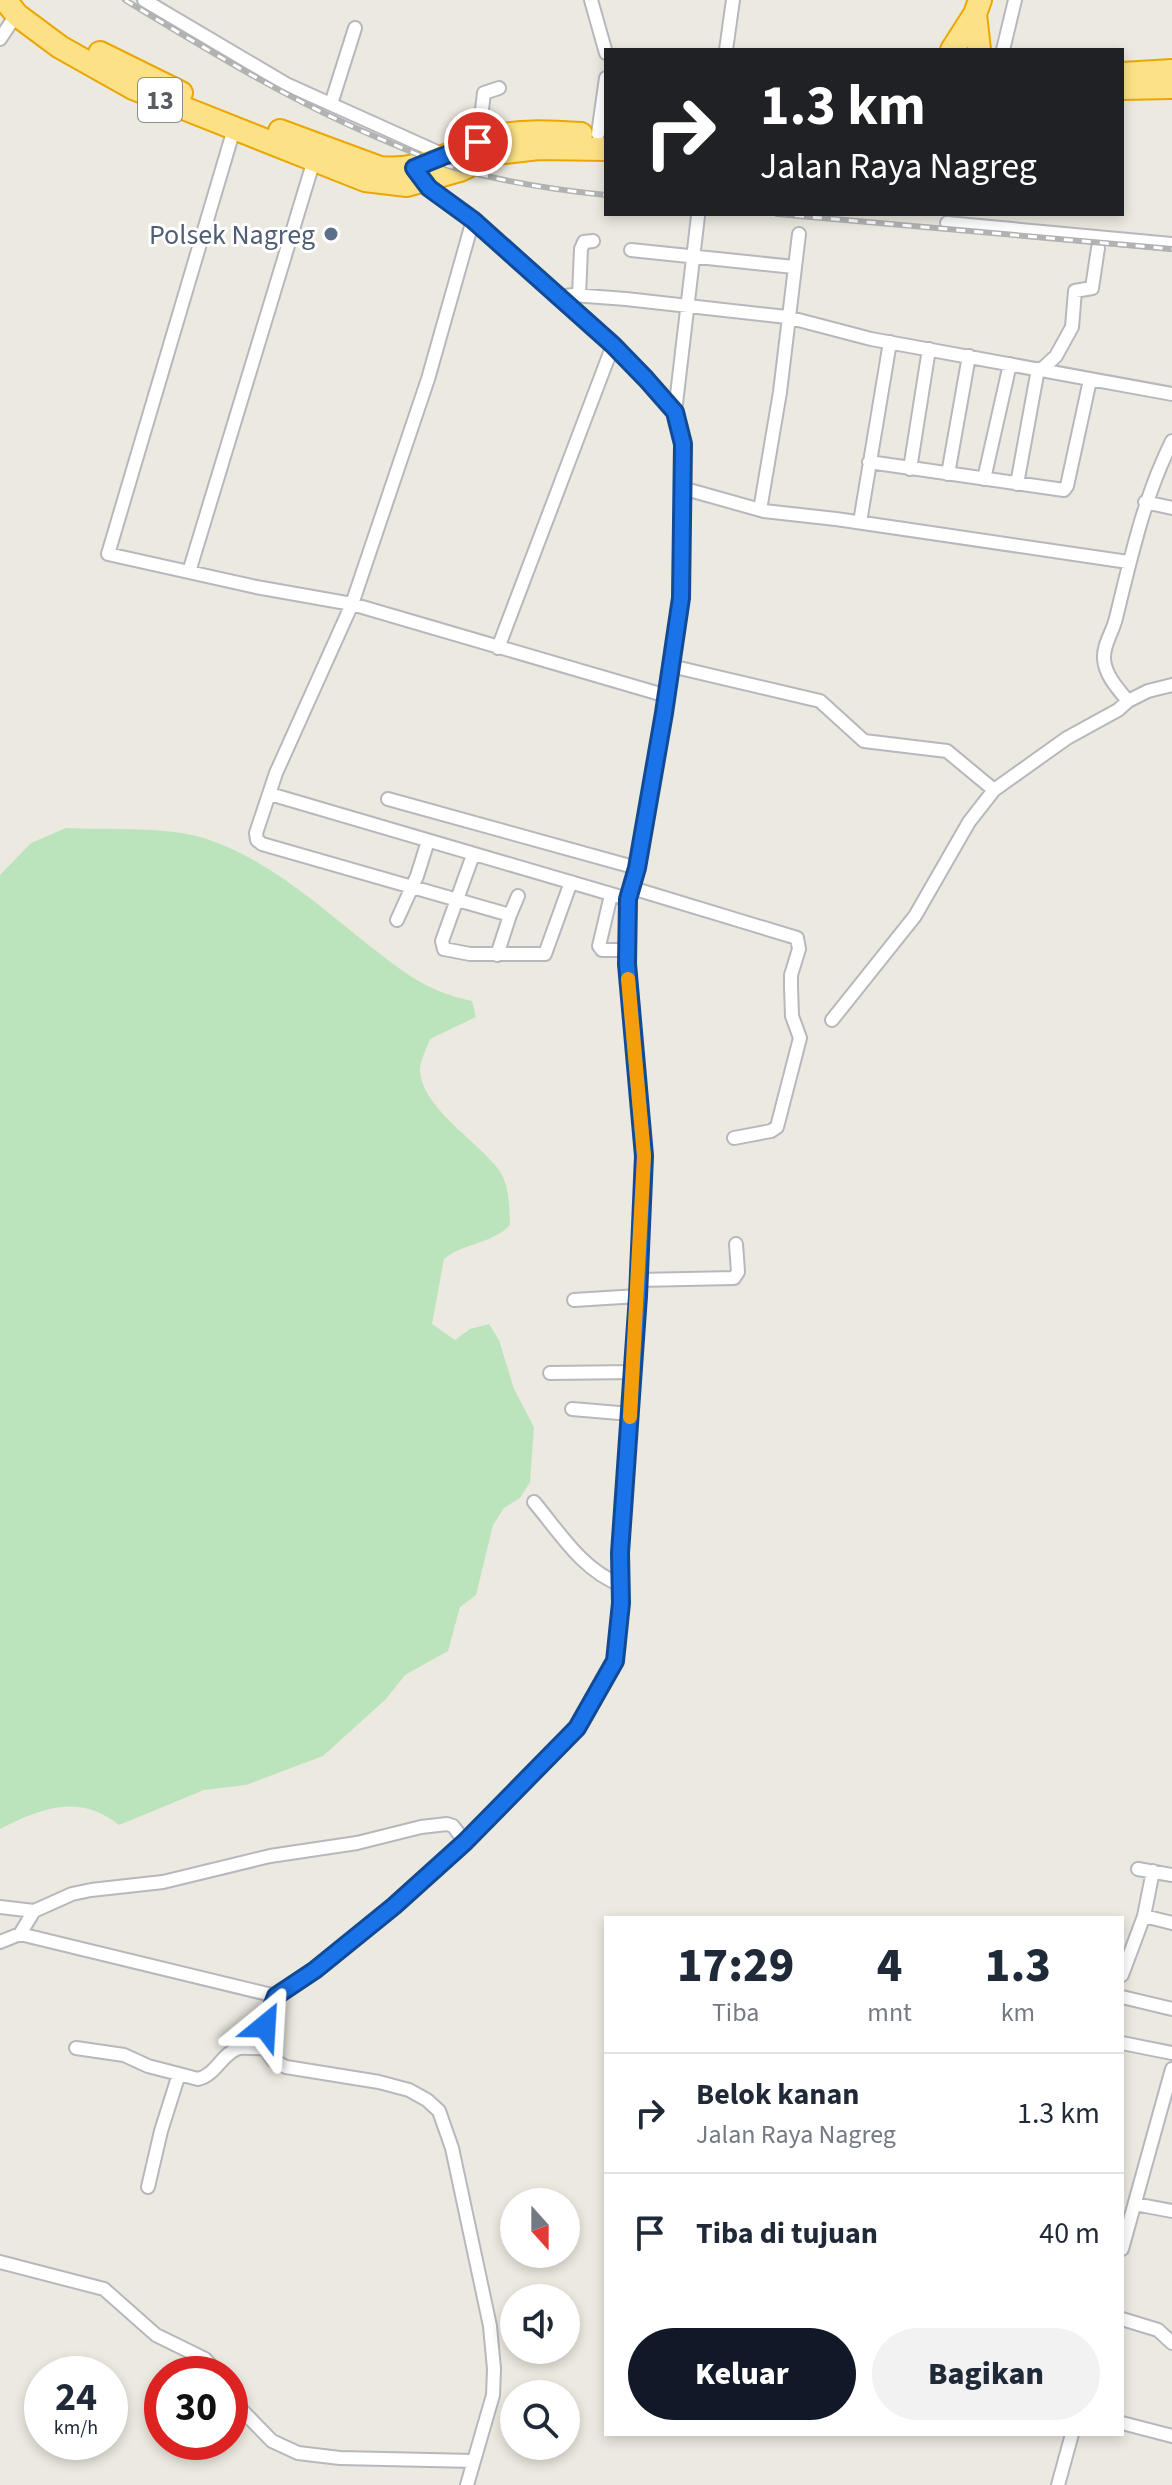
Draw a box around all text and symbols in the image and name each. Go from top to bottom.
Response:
text: 1.3 km [760,67,926,146]
road number: 13 [138,78,182,122]
icon: right [628,80,732,184]
pin [444,108,512,176]
icon: arrive [456,120,500,164]
text: Jalan Raya Nagreg [760,141,1037,192]
place label: Polsek Nagreg [149,215,315,255]
marker: Polsek Nagreg [322,225,340,243]
text: 17:29 [677,1932,794,2000]
text: 4 [877,1932,902,2000]
text: 1.3 [985,1932,1051,2000]
position arrow [223,1984,307,2068]
text: Tiba [712,1994,759,2031]
text: mnt [867,1994,912,2031]
text: km [1001,1994,1035,2031]
text: Belok kanan [696,2073,859,2116]
icon: right [628,2091,672,2135]
text: 1.3 km [1017,2092,1100,2135]
text: Jalan Raya Nagreg [696,2116,896,2153]
north arrow [500,2188,580,2268]
map controls [500,2188,580,2460]
icon: arrive [628,2211,672,2255]
text: Tiba di tujuan [696,2212,878,2255]
text: 40 m [1039,2212,1100,2255]
button: sound [500,2284,580,2364]
button: Keluar [628,2328,856,2420]
button: Bagikan [872,2328,1100,2420]
speed limit sign: 30 [144,2356,248,2460]
text: 24 [55,2369,97,2426]
button: search [500,2380,580,2460]
text: km/h [54,2414,98,2442]

